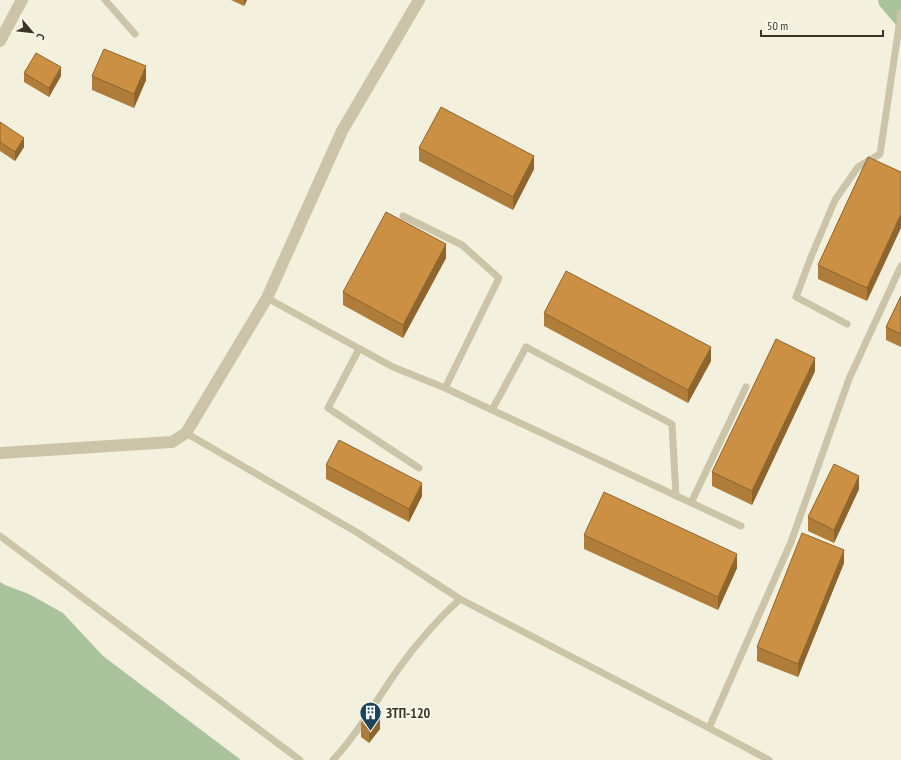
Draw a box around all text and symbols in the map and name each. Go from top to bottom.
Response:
north arrow [12,12,52,52]
scale bar [761,12,883,38]
text: 50 m [767,18,788,33]
text: С [33,31,48,42]
building icon: ЗТП-120 [357,700,383,733]
place label: ЗТП-120 [386,704,431,722]

